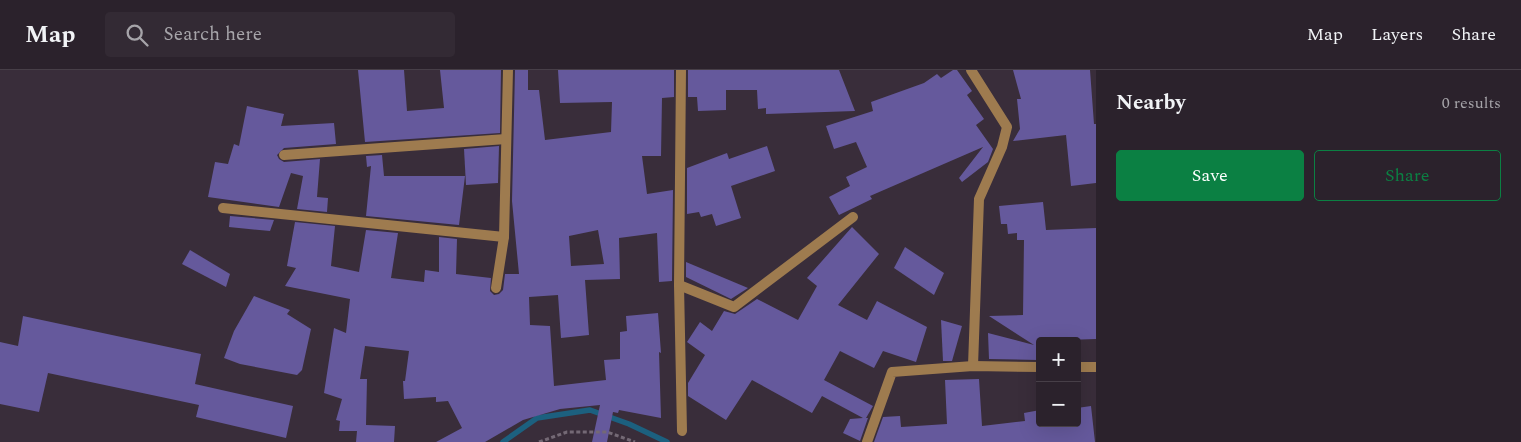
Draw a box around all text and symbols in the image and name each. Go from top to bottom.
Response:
search box [105,12,455,57]
text: Map [25,17,75,53]
text: Search here [163,20,262,49]
icon: search [123,21,151,49]
text: Map [1307,21,1343,48]
text: Layers [1371,21,1423,48]
text: Share [1451,21,1496,48]
text: Nearby [1116,87,1186,119]
text: 0 results [1442,91,1501,115]
button: Save [1116,150,1304,201]
button: Share [1314,150,1501,201]
map controls [1036,337,1081,427]
button: + [1036,337,1081,382]
button: − [1036,382,1081,427]

